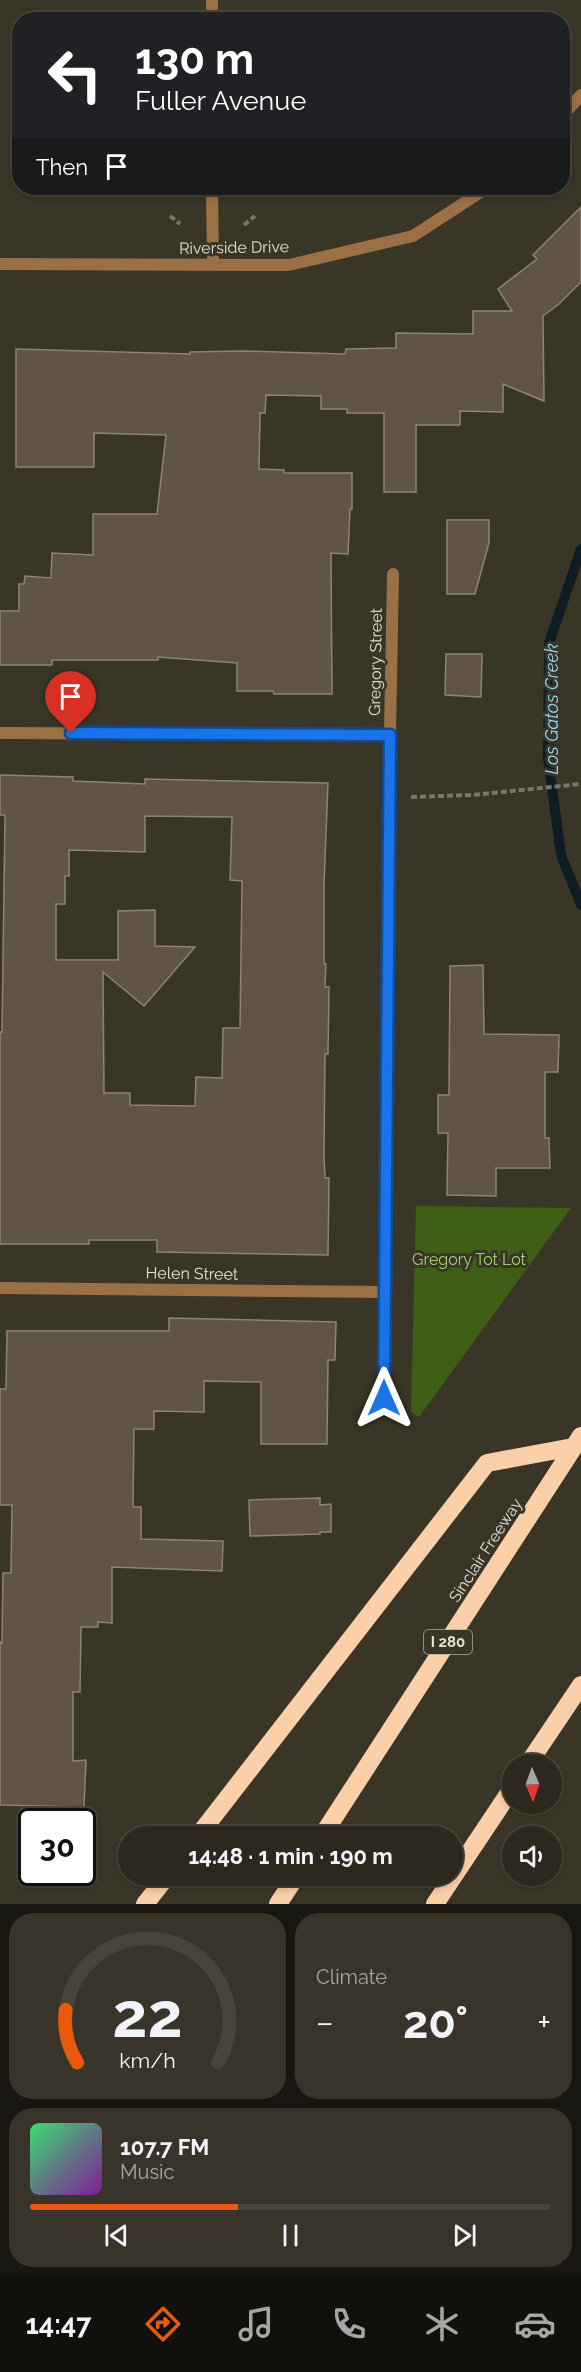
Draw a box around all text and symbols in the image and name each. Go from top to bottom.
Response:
text: 130 m [135,35,254,84]
icon: left [36,36,114,114]
text: Fuller Avenue [135,85,306,116]
icon: arrive [100,150,133,183]
text: Then [36,154,88,180]
street label: Riverside Drive [179,237,289,258]
street label: Gregory Street [365,607,386,716]
water label: Los Gatos Creek [541,643,562,775]
pin [45,671,96,733]
icon: arrive [54,680,87,713]
park label: Gregory Tot Lot [412,1250,527,1269]
street label: Helen Street [146,1263,239,1284]
position arrow [352,1366,416,1430]
street label: Sinclair Freeway [445,1495,526,1606]
road number: I 280 [424,1630,472,1654]
north arrow [502,1754,562,1814]
map controls [502,1754,562,1886]
speed limit sign: 30 [18,1808,96,1886]
button: sound [502,1826,562,1886]
text: 14:48 · 1 min · 190 m [188,1843,393,1869]
text: Climate [316,1965,387,1989]
text: 22 [112,1978,183,2052]
text: 20° [403,1996,468,2049]
text: − [316,2003,334,2042]
text: + [537,2003,551,2042]
text: km/h [119,2048,176,2073]
text: 107.7 FM [120,2134,209,2160]
text: Music [120,2160,174,2184]
icon: previous [100,2219,133,2252]
icon: pause [274,2219,307,2252]
icon: next [448,2219,481,2252]
icon: directions [142,2303,184,2345]
icon: music [235,2303,277,2345]
icon: phone [328,2303,370,2345]
icon: climate [421,2303,463,2345]
icon: car [514,2303,556,2345]
text: 14:47 [25,2309,91,2340]

